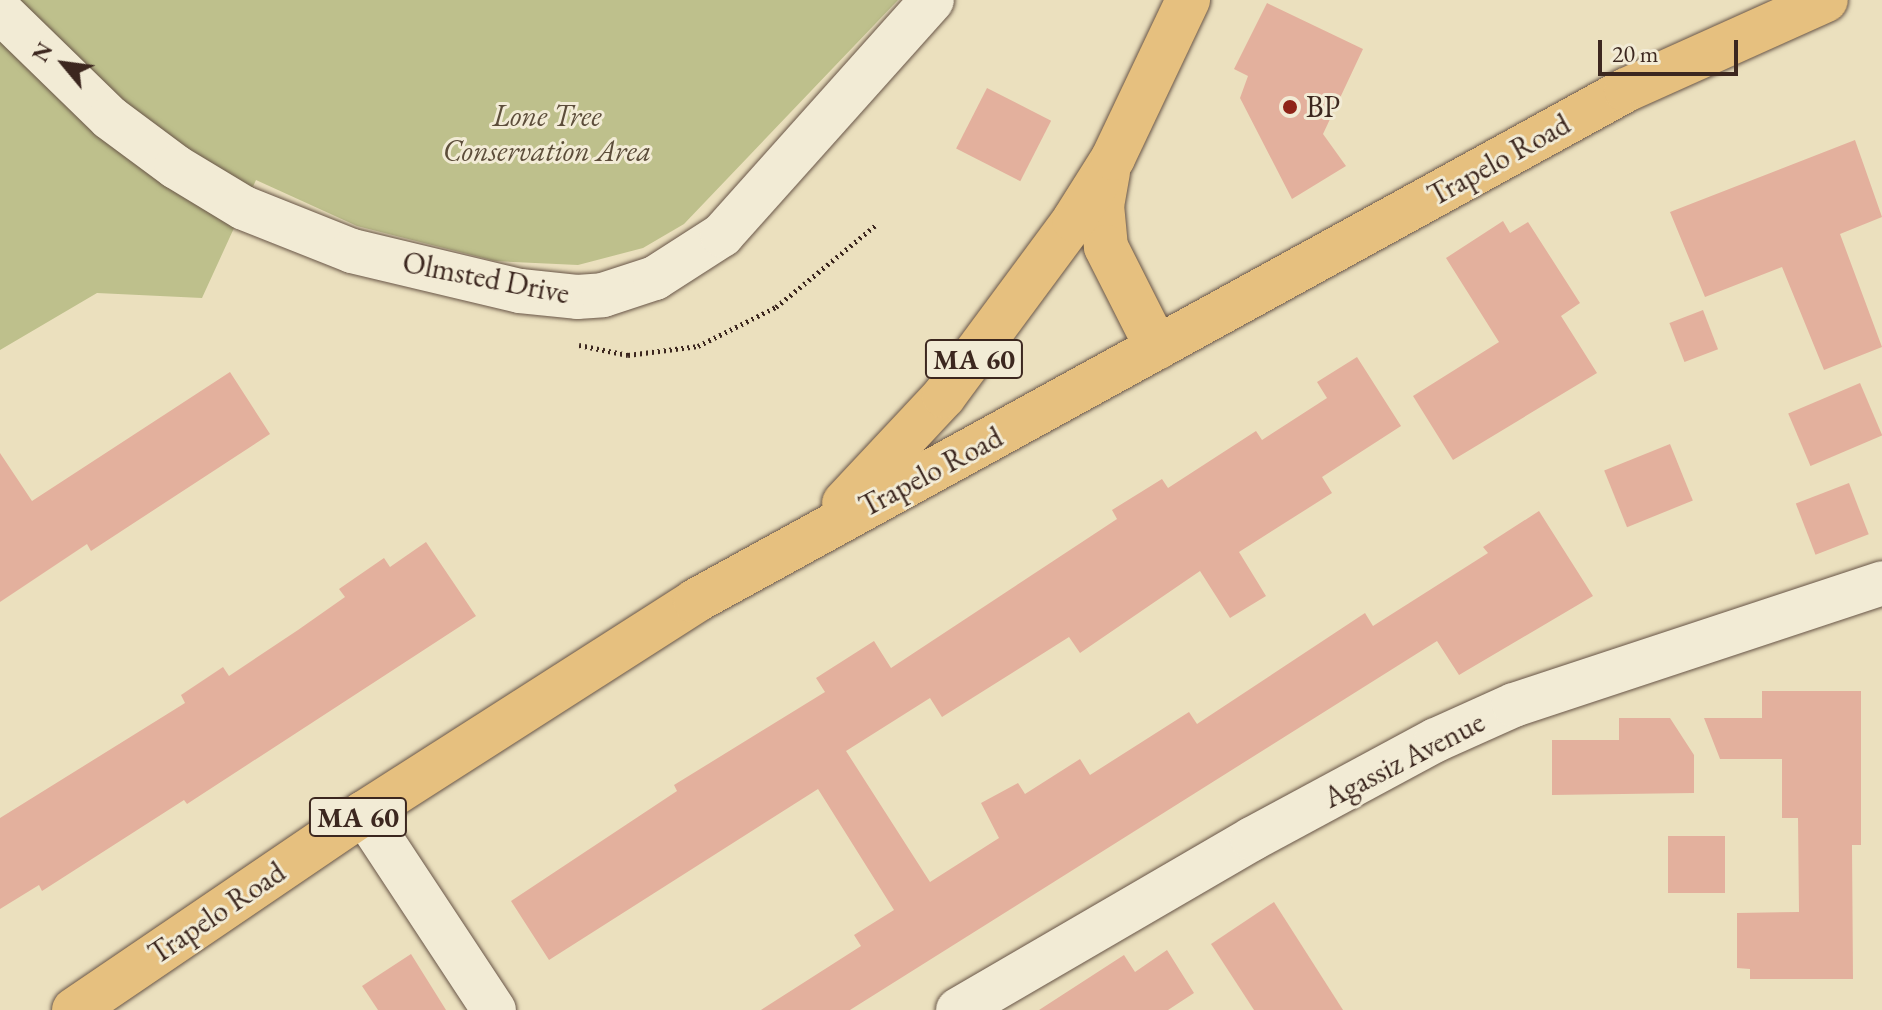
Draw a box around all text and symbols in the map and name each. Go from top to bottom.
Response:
north arrow [24,24,104,104]
scale bar [1602,24,1742,74]
text: N [26,37,60,67]
text: 20 m [1612,38,1659,69]
place label: BP [1306,89,1340,125]
park label: Lone Tree Conservation Area [443,98,651,168]
marker: BP [1281,98,1299,116]
street label: Trapelo Road [1422,106,1576,214]
street label: Olmsted Drive [400,244,572,312]
road number: MA 60 [924,335,1024,383]
street label: Trapelo Road [853,419,1009,525]
street label: Agassiz Avenue [1317,704,1491,816]
road number: MA 60 [308,793,408,841]
street label: Trapelo Road [142,854,292,972]

